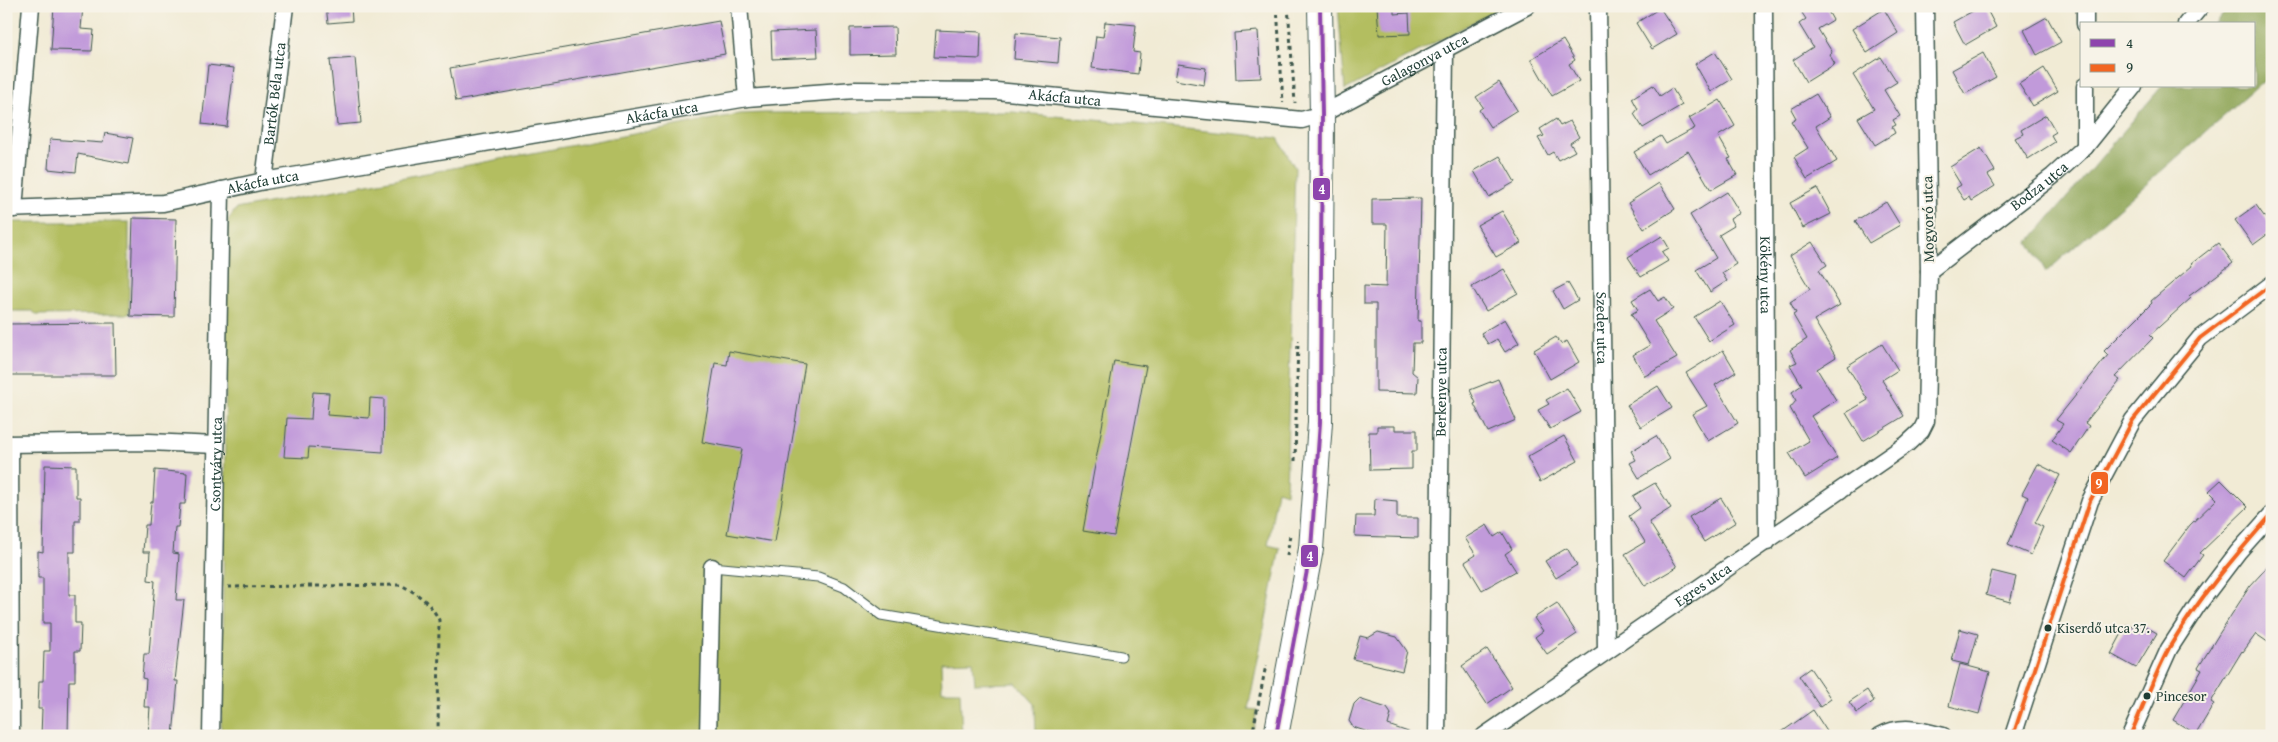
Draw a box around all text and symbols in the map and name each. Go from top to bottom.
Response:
legend [2080,22,2256,88]
street label: Galagonya utca [1377,28,1471,91]
text: 4 [2126,32,2133,53]
street label: Bartók Béla utca [257,41,291,146]
text: 9 [2126,56,2133,77]
street label: Akácfa utca [1028,83,1102,111]
street label: Akácfa utca [624,96,699,129]
street label: Bodza utca [2006,156,2072,215]
street label: Akácfa utca [225,164,300,199]
street label: Mogyoró utca [1916,176,1939,262]
line badge: 4 [1312,177,1331,201]
text: 4 [1318,179,1326,199]
street label: Kökény utca [1755,236,1777,314]
street label: Szeder utca [1592,292,1613,364]
street label: Berkenye utca [1429,347,1452,437]
street label: Csontváry utca [204,417,227,511]
line badge: 9 [2090,471,2109,495]
text: 9 [2095,473,2103,493]
line badge: 4 [1300,544,1319,568]
text: 4 [1306,546,1314,566]
street label: Egres utca [1670,558,1735,611]
place label: Kiserdő utca 37. [2057,618,2150,638]
marker: Kiserdő utca 37. [2043,623,2053,633]
place label: Pincesor [2156,686,2207,706]
marker: Pincesor [2142,691,2152,701]

